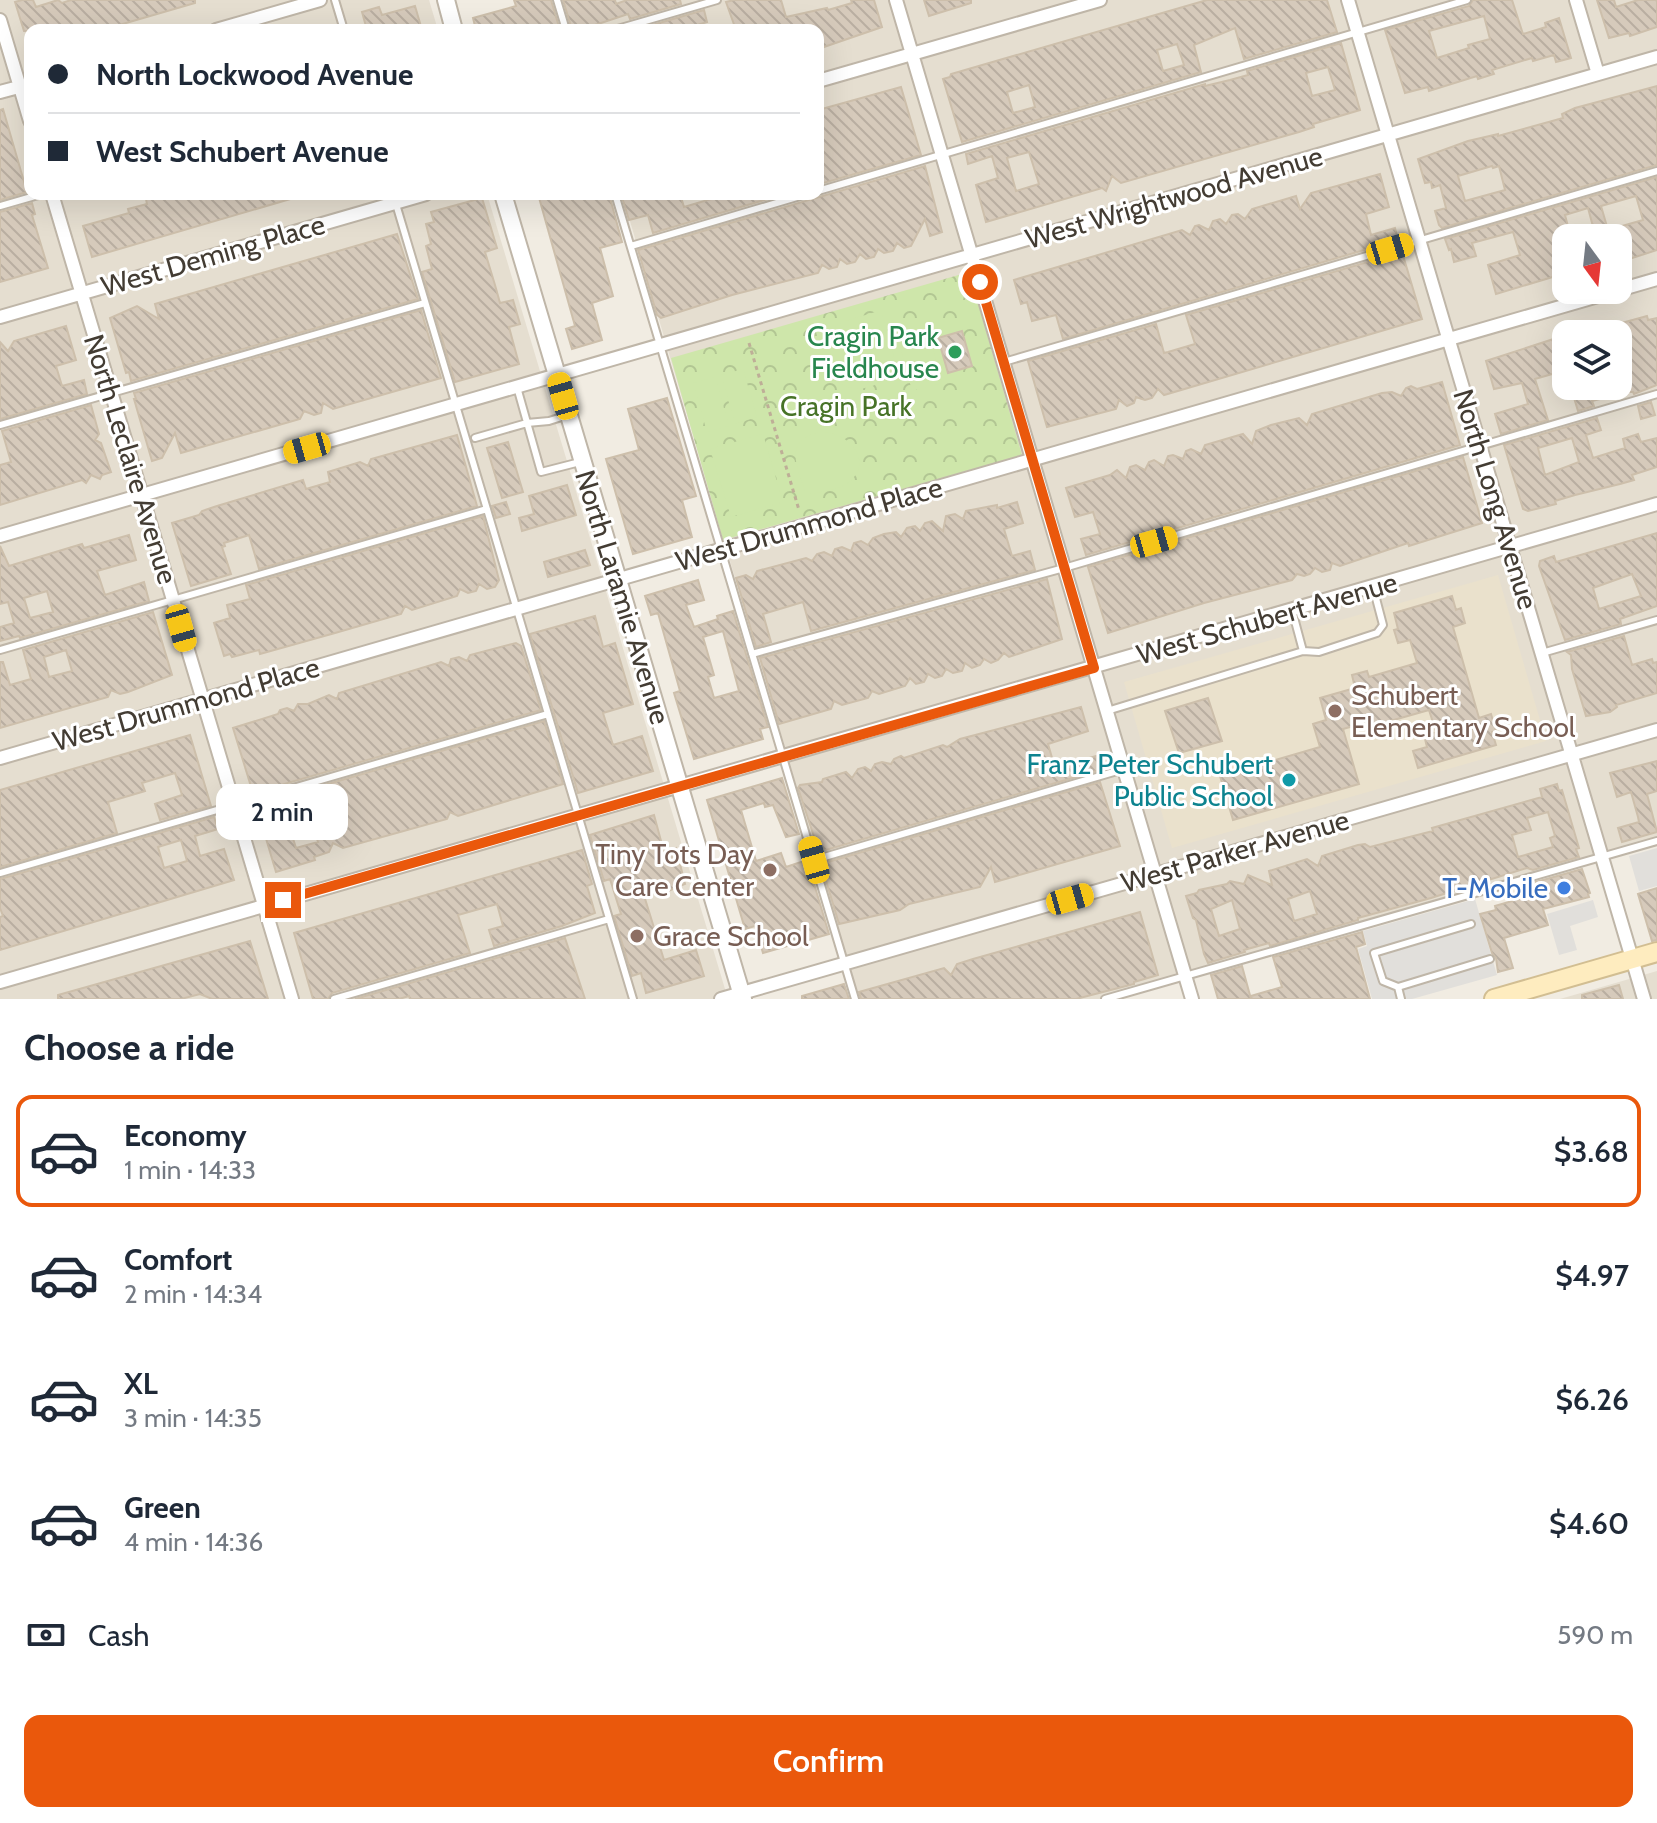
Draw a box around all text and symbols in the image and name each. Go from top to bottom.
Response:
text: North Lockwood Avenue [96,56,413,93]
text: West Schubert Avenue [96,133,389,170]
street label: West Wrightwood Avenue [1022,138,1326,256]
street label: West Deming Place [97,207,329,303]
north arrow [1552,224,1632,304]
map controls [1552,224,1632,400]
car [1364,231,1416,267]
route start [962,264,998,300]
place label: Cragin Park Fieldhouse [807,319,939,385]
button: layers [1552,320,1632,400]
street label: North Leclaire Avenue [77,330,185,588]
marker: Cragin Park Fieldhouse [946,343,964,361]
car [545,370,581,422]
street label: North Long Avenue [1446,385,1546,613]
park label: Cragin Park [780,389,912,423]
car [281,430,333,466]
street label: North Laramie Avenue [568,466,678,728]
street label: West Drummond Place [672,470,946,578]
car [1128,524,1180,560]
street label: West Schubert Avenue [1133,565,1401,671]
car [163,602,199,654]
street label: West Drummond Place [49,650,323,758]
place label: Schubert Elementary School [1351,678,1576,744]
marker: Schubert Elementary School [1326,702,1344,720]
place label: Franz Peter Schubert Public School [1027,747,1273,813]
marker: Franz Peter Schubert Public School [1280,771,1298,789]
callout: 2 min [217,784,349,840]
text: 2 min [251,796,313,828]
street label: West Parker Avenue [1117,802,1353,900]
car [796,834,832,886]
place label: Tiny Tots Day Care Center [595,837,754,903]
marker: Tiny Tots Day Care Center [761,861,779,879]
place label: T-Mobile [1442,871,1548,905]
marker: T-Mobile [1555,879,1573,897]
car [1044,881,1096,917]
route end [265,882,301,918]
place label: Grace School [653,919,809,953]
marker: Grace School [628,927,646,945]
text: Choose a ride [24,1025,234,1069]
icon: car [28,1115,100,1187]
text: Economy [124,1117,247,1154]
text: $3.68 [1554,1133,1629,1170]
text: 1 min · 14:33 [124,1154,256,1186]
icon: car [28,1239,100,1311]
text: Comfort [124,1241,232,1278]
text: $4.97 [1555,1257,1629,1294]
text: 2 min · 14:34 [124,1278,262,1310]
icon: car [28,1363,100,1435]
text: XL [124,1365,158,1402]
text: $6.26 [1555,1381,1629,1418]
text: 3 min · 14:35 [124,1402,262,1434]
icon: car [28,1487,100,1559]
text: Green [124,1489,201,1526]
text: $4.60 [1549,1505,1629,1542]
text: 4 min · 14:36 [124,1526,263,1558]
icon: cash [24,1613,68,1657]
text: Cash [88,1617,150,1654]
text: 590 m [1557,1619,1633,1651]
button: Confirm [24,1715,1633,1807]

